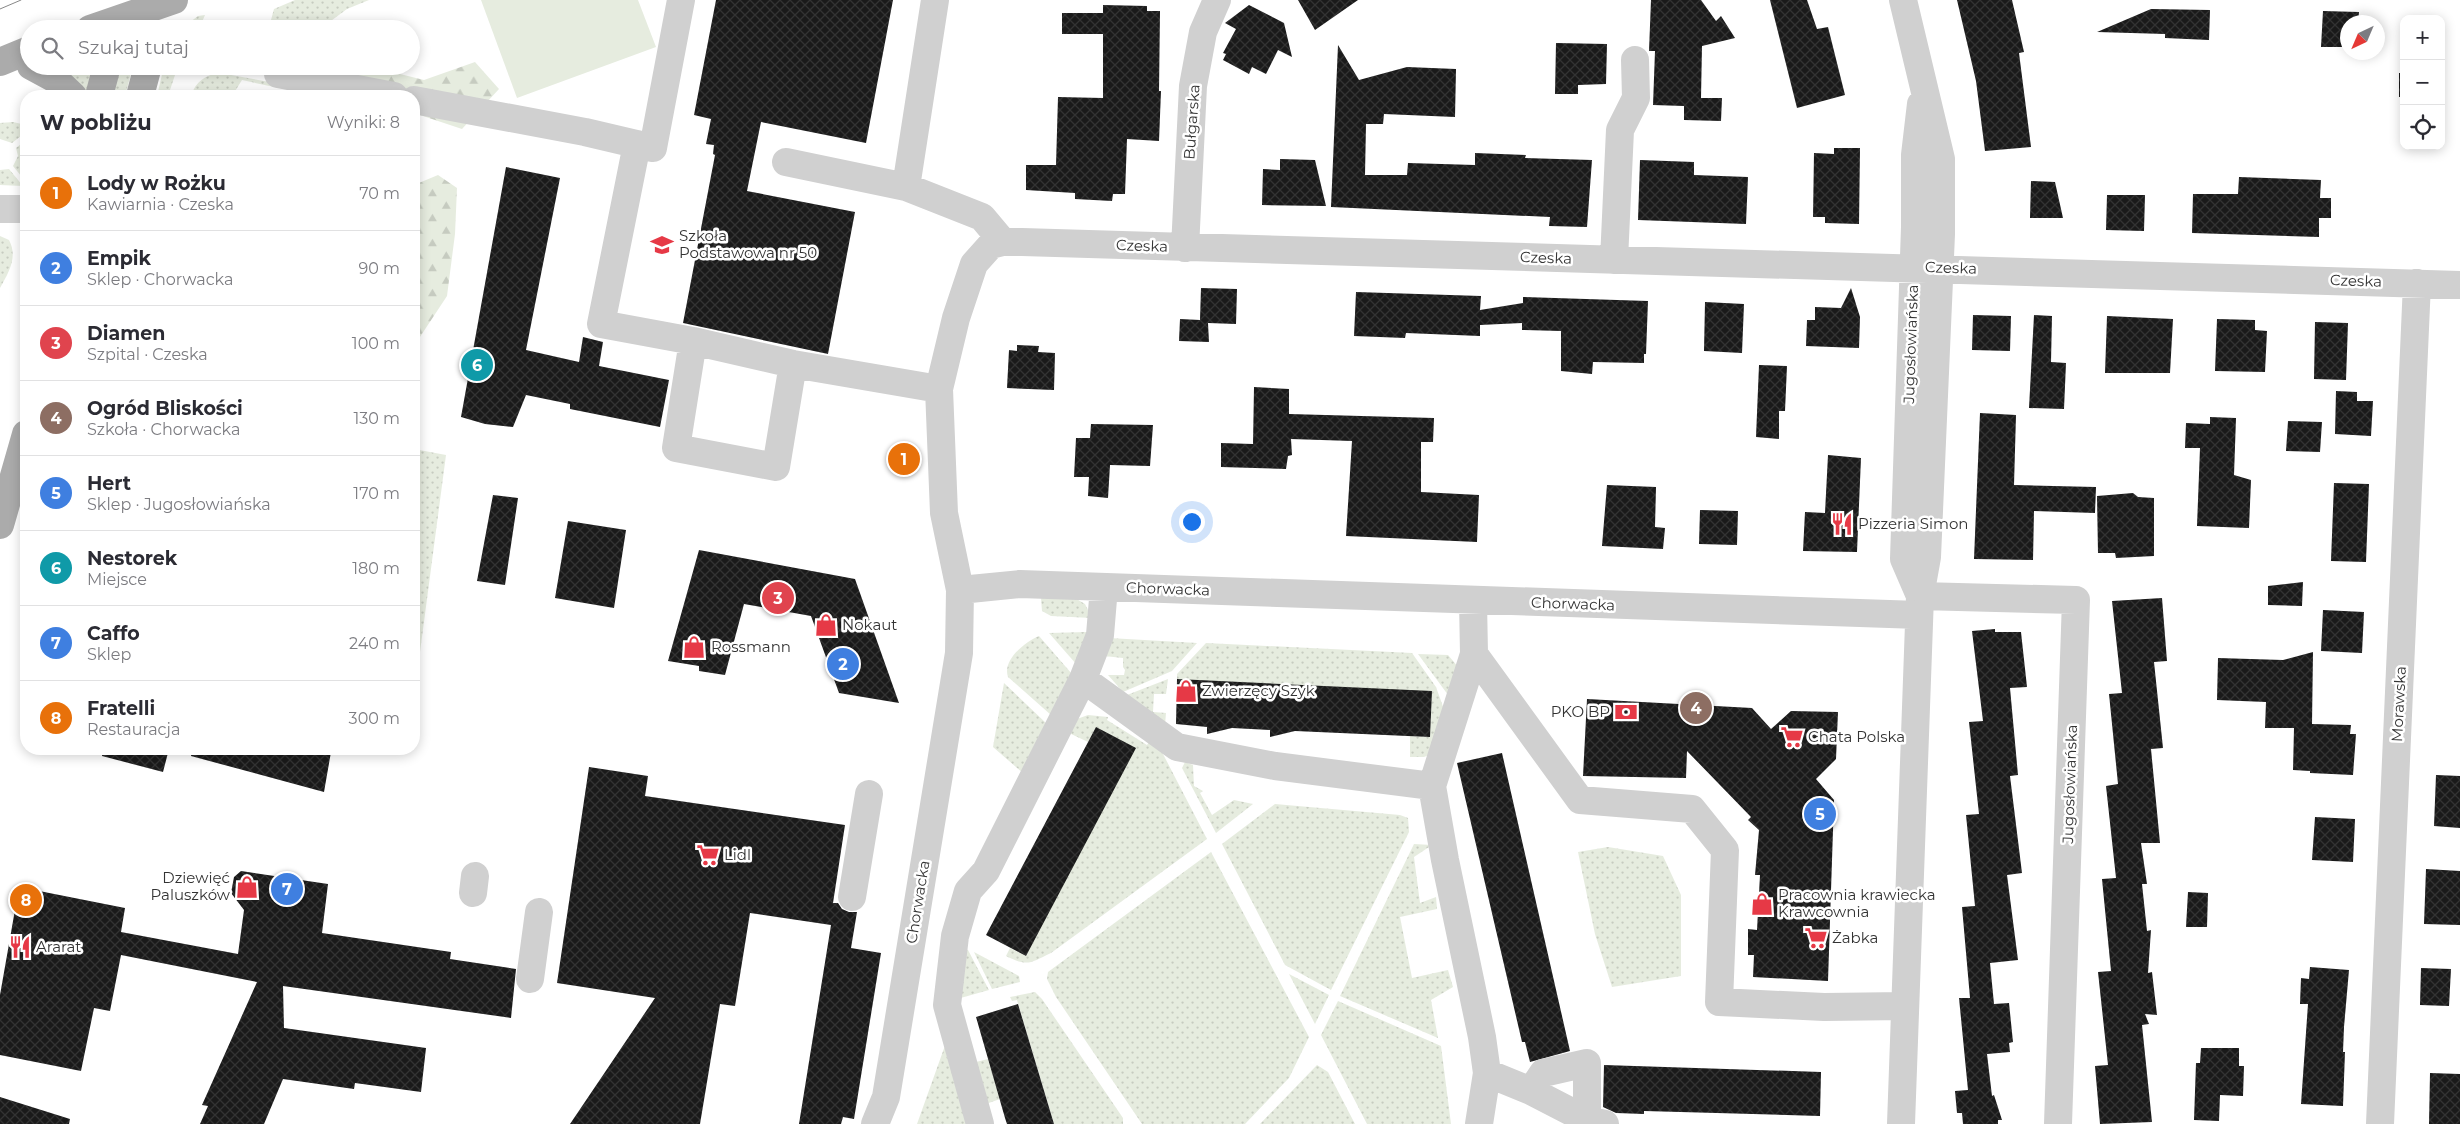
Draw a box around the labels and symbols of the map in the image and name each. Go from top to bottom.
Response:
north arrow [2340,15,2385,60]
street label: Bułgarska [1179,84,1204,160]
place label: Szkoła Podstawowa nr 50 [679,226,817,262]
school or university icon: Szkoła Podstawowa nr 50 [649,232,675,258]
street label: Czeska [1116,235,1168,256]
street label: Czeska [1520,247,1572,268]
street label: Czeska [1925,257,1977,278]
street label: Czeska [2330,270,2382,291]
street label: Jugosłowiańska [1899,284,1922,405]
pin: 6 [461,346,493,384]
pin: 1 [888,440,920,478]
your location [1179,509,1205,535]
restaurant icon: Pizzeria Simon [1829,511,1855,537]
place label: Pizzeria Simon [1858,514,1969,533]
street label: Chorwacka [1126,578,1210,599]
pin: 3 [762,579,794,617]
street label: Chorwacka [1531,593,1615,614]
shop icon: Nokaut [813,612,839,638]
place label: Nokaut [842,615,897,634]
shop icon: Rossmann [681,634,707,660]
place label: Rossmann [711,637,791,656]
pin: 2 [827,645,859,683]
street label: Morawska [2387,666,2410,742]
shop icon: Zwierzęcy Szyk [1173,678,1199,704]
place label: Zwierzęcy Szyk [1202,681,1315,700]
pin: 4 [1680,689,1712,727]
bank icon: PKO BP [1613,699,1639,725]
place label: PKO BP [1551,702,1610,721]
supermarket icon: Chata Polska [1779,724,1805,750]
street label: Jugosłowiańska [2058,724,2081,845]
place label: Chata Polska [1808,727,1905,746]
pin: 5 [1804,795,1836,833]
supermarket icon: Lidl [695,842,721,868]
place label: Lidl [724,845,751,864]
street label: Chorwacka [902,859,933,945]
place label: Dziewięć Paluszków [150,868,231,904]
pin: 7 [271,870,303,908]
shop icon: Dziewięć Paluszków [234,874,260,900]
pin: 8 [10,881,42,919]
place label: Pracownia krawiecka Krawcownia [1778,885,1936,921]
shop icon: Pracownia krawiecka Krawcownia [1749,891,1775,917]
supermarket icon: Żabka [1803,925,1829,951]
place label: Żabka [1832,928,1878,947]
restaurant icon: Ararat [7,934,33,960]
place label: Ararat [36,937,81,956]

